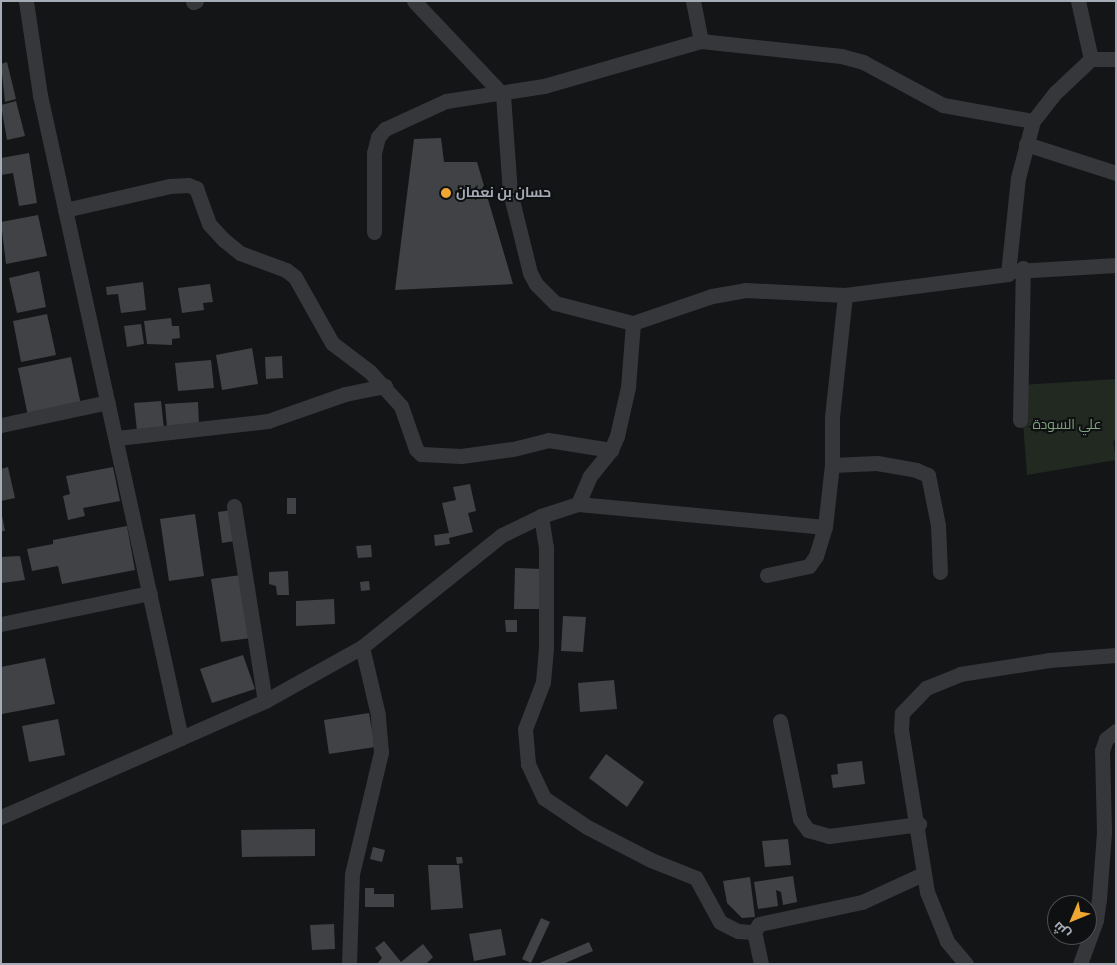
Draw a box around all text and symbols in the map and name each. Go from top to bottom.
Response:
place label: حسان بن نعمان [456,185,551,201]
marker: حسان بن نعمان [440,187,452,199]
park label: علي السودة [1032,417,1102,433]
north arrow [1047,895,1097,945]
text: ش [1049,918,1074,943]

